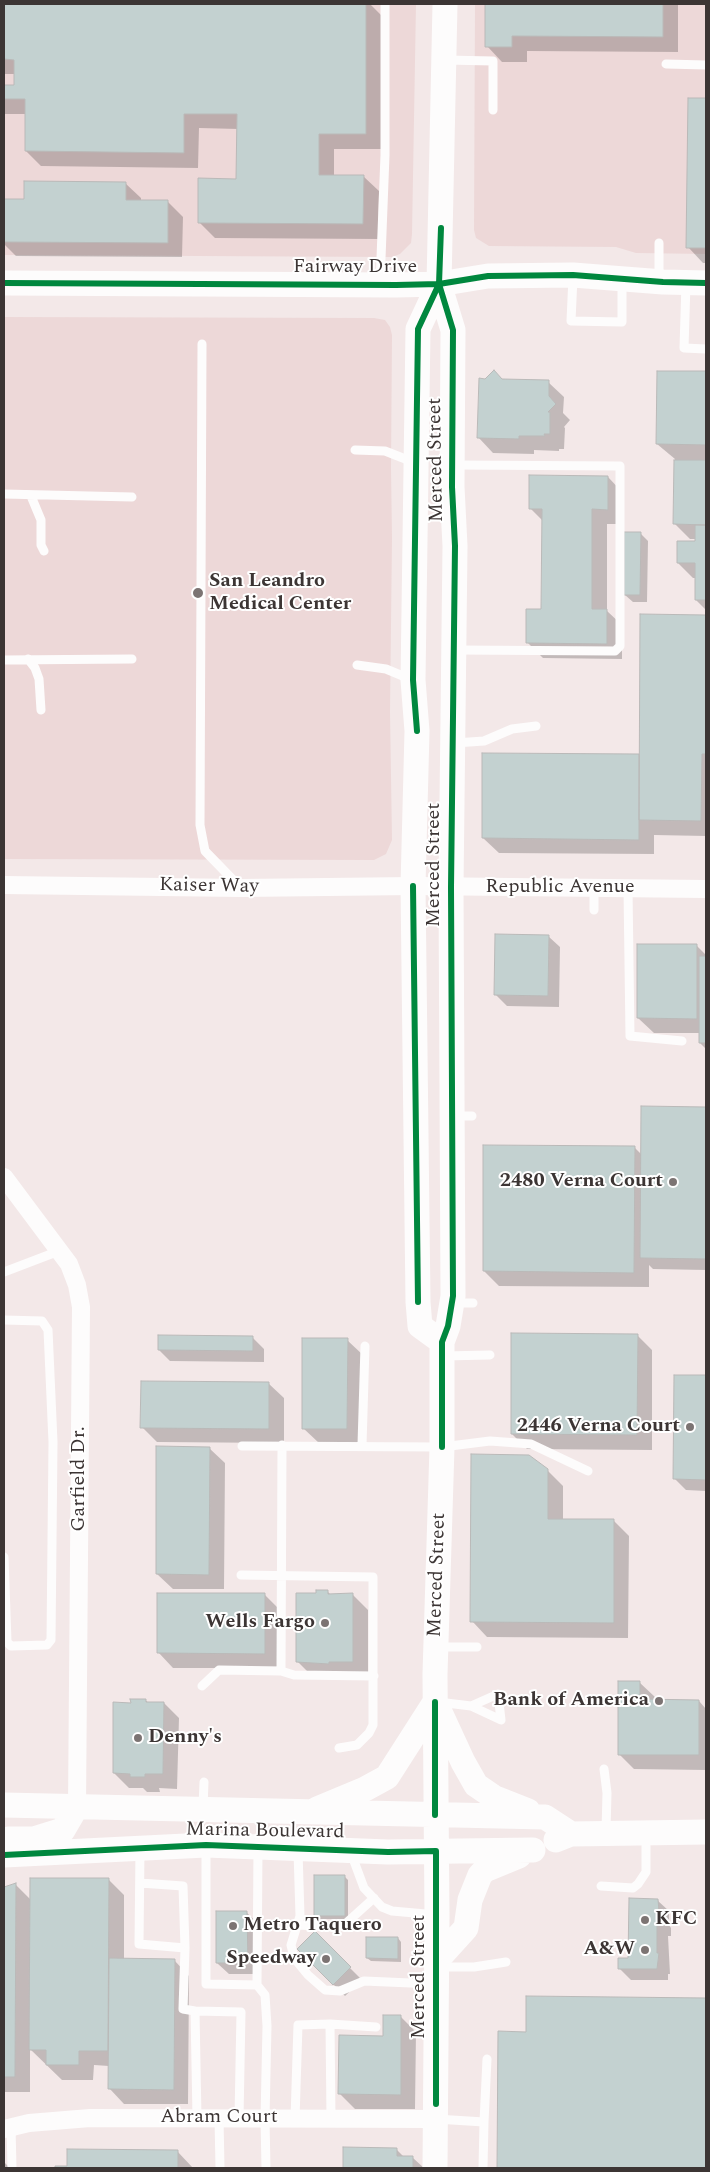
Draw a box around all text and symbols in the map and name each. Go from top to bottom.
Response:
street label: Fairway Drive [293,256,417,280]
street label: Merced Street [424,397,450,523]
place label: San Leandro Medical Center [209,570,351,617]
marker: San Leandro Medical Center [191,586,205,600]
street label: Merced Street [423,803,447,927]
street label: Kaiser Way [159,874,259,900]
street label: Republic Avenue [485,876,635,900]
place label: 2480 Verna Court [500,1170,663,1194]
marker: 2480 Verna Court [667,1176,679,1188]
place label: 2446 Verna Court [517,1415,680,1439]
marker: 2446 Verna Court [684,1421,696,1433]
street label: Garfield Dr. [68,1426,92,1532]
street label: Merced Street [424,1512,452,1638]
place label: Wells Fargo [205,1611,315,1635]
marker: Wells Fargo [319,1617,331,1629]
place label: Bank of America [493,1689,649,1713]
marker: Bank of America [653,1695,665,1707]
place label: Denny's [148,1726,222,1750]
marker: Denny's [132,1732,144,1744]
street label: Marina Boulevard [185,1819,345,1845]
place label: KFC [655,1908,697,1932]
place label: Metro Taquero [243,1914,382,1938]
marker: KFC [639,1914,651,1926]
street label: Merced Street [408,1915,432,2039]
marker: Metro Taquero [227,1920,239,1932]
place label: A&W [584,1938,635,1962]
marker: A&W [639,1944,651,1956]
place label: Speedway [226,1947,316,1971]
marker: Speedway [320,1953,332,1965]
street label: Abram Court [160,2106,278,2130]

